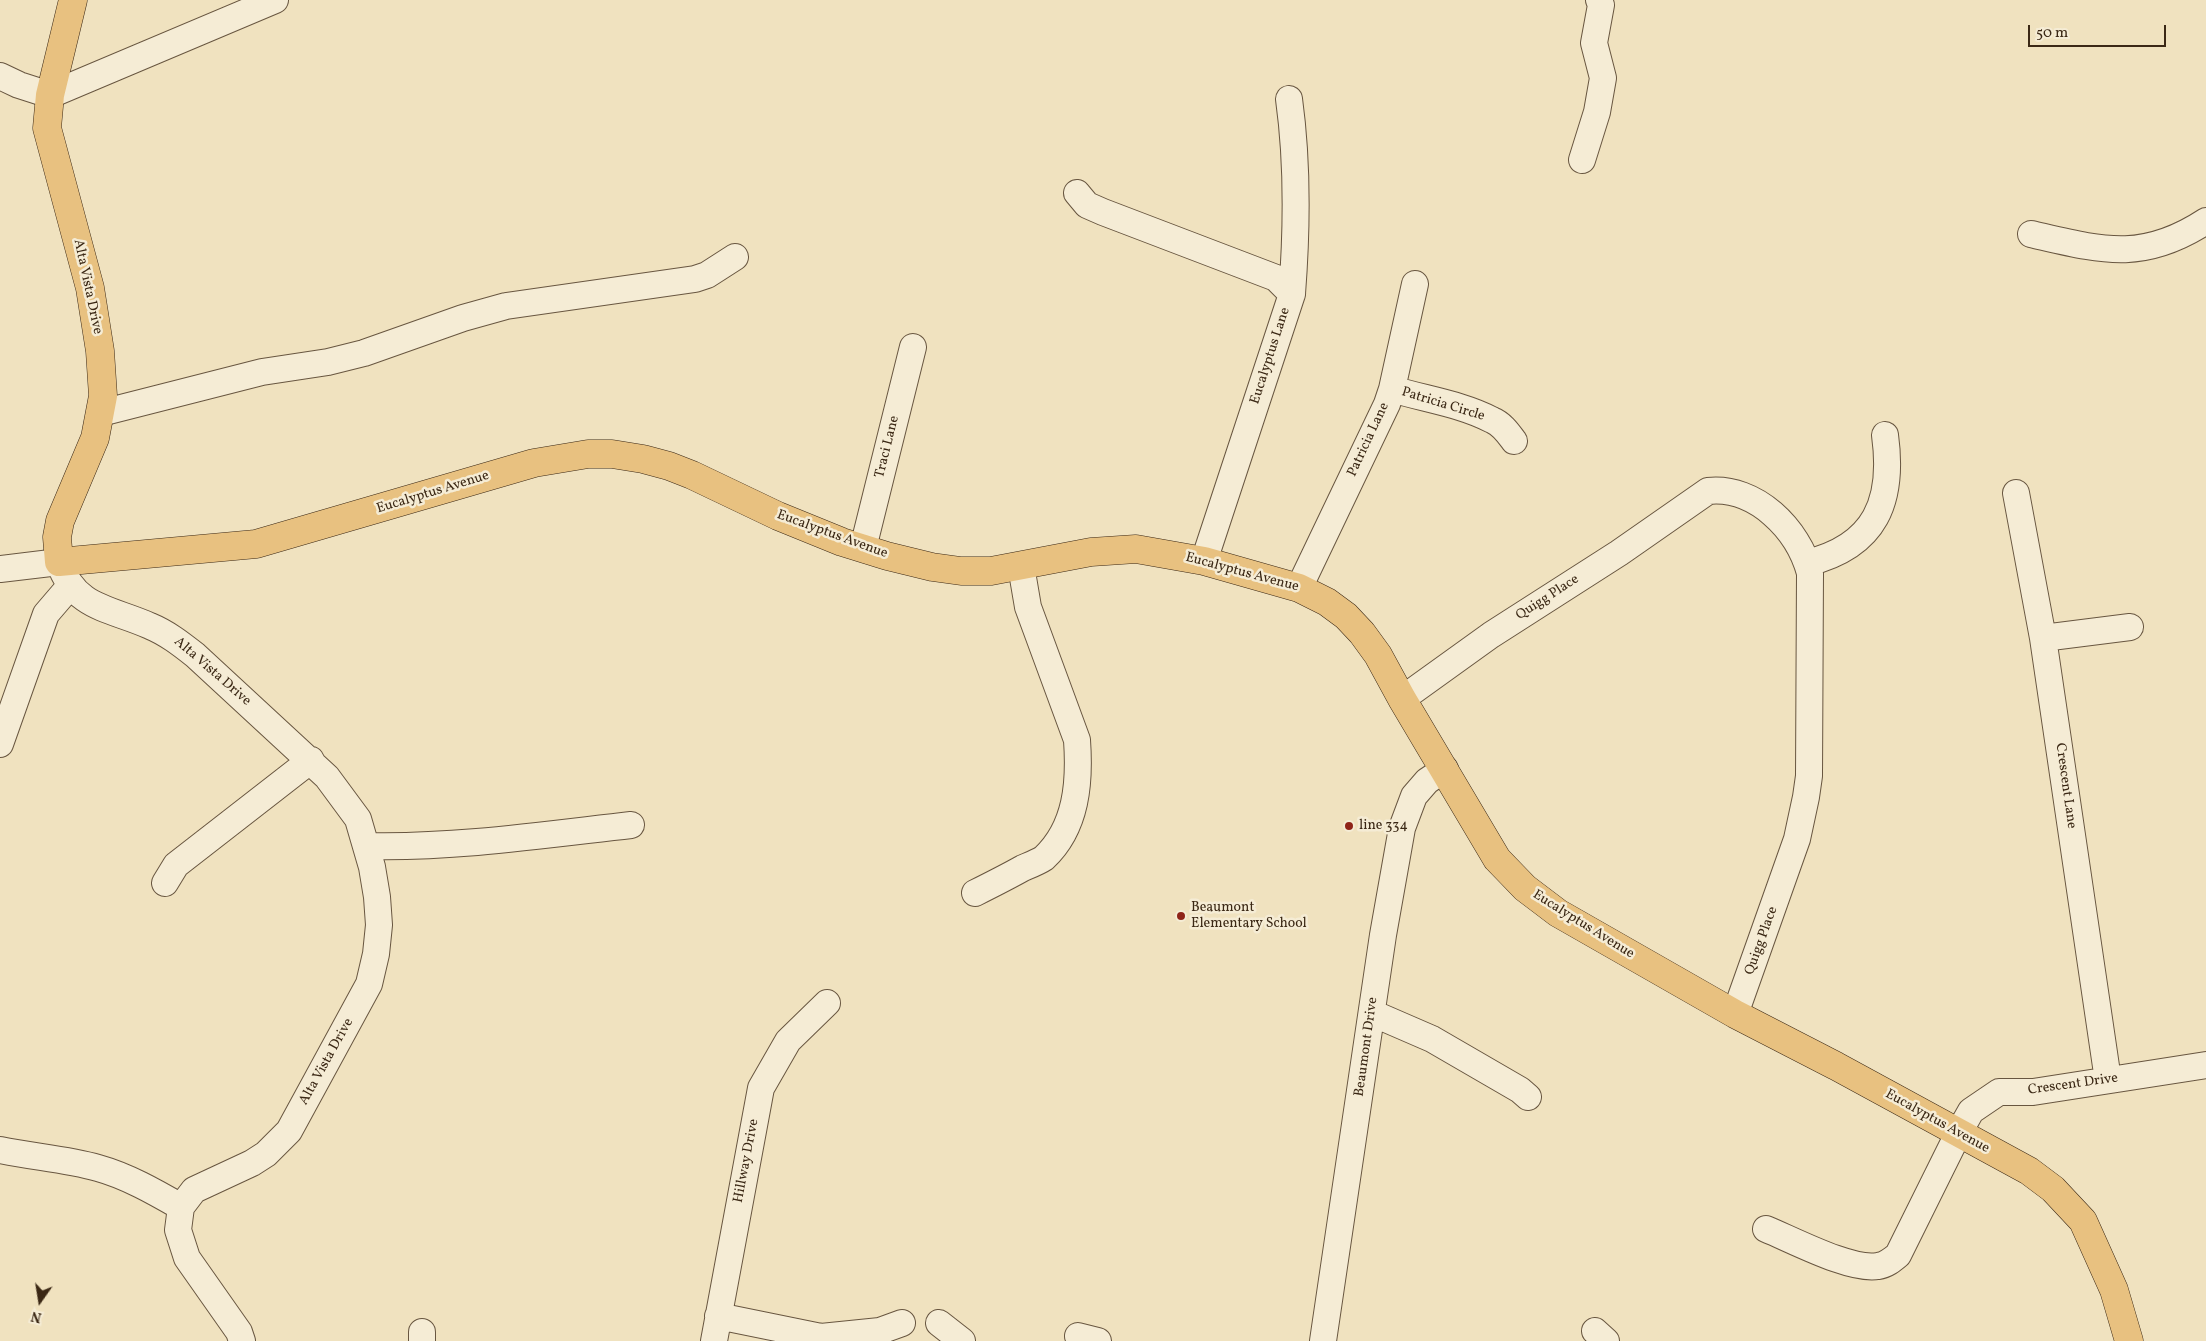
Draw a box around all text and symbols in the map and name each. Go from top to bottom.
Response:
scale bar [2031,15,2168,47]
text: 50 m [2036,23,2068,44]
street label: Alta Vista Drive [69,238,105,336]
street label: Eucalyptus Lane [1247,306,1295,406]
street label: Patricia Circle [1399,384,1487,426]
street label: Patricia Lane [1344,400,1394,480]
street label: Traci Lane [872,414,904,480]
street label: Eucalyptus Avenue [375,468,491,518]
street label: Eucalyptus Avenue [774,507,890,563]
street label: Eucalyptus Avenue [1183,550,1301,596]
street label: Quigg Place [1513,571,1583,625]
street label: Alta Vista Drive [170,634,254,710]
street label: Crescent Lane [2051,742,2079,830]
place label: line 334 [1359,818,1408,834]
marker: line 334 [1343,820,1355,832]
street label: Eucalyptus Avenue [1529,887,1637,963]
place label: Beaumont Elementary School [1191,900,1307,932]
street label: Quigg Place [1742,904,1782,978]
marker: Beaumont Elementary School [1175,910,1187,922]
street label: Beaumont Drive [1352,996,1382,1098]
street label: Alta Vista Drive [296,1016,358,1108]
street label: Crescent Drive [2027,1070,2119,1100]
street label: Eucalyptus Avenue [1882,1086,1992,1158]
street label: Hillway Drive [731,1118,763,1204]
north arrow [15,1276,65,1326]
text: N [29,1306,44,1327]

